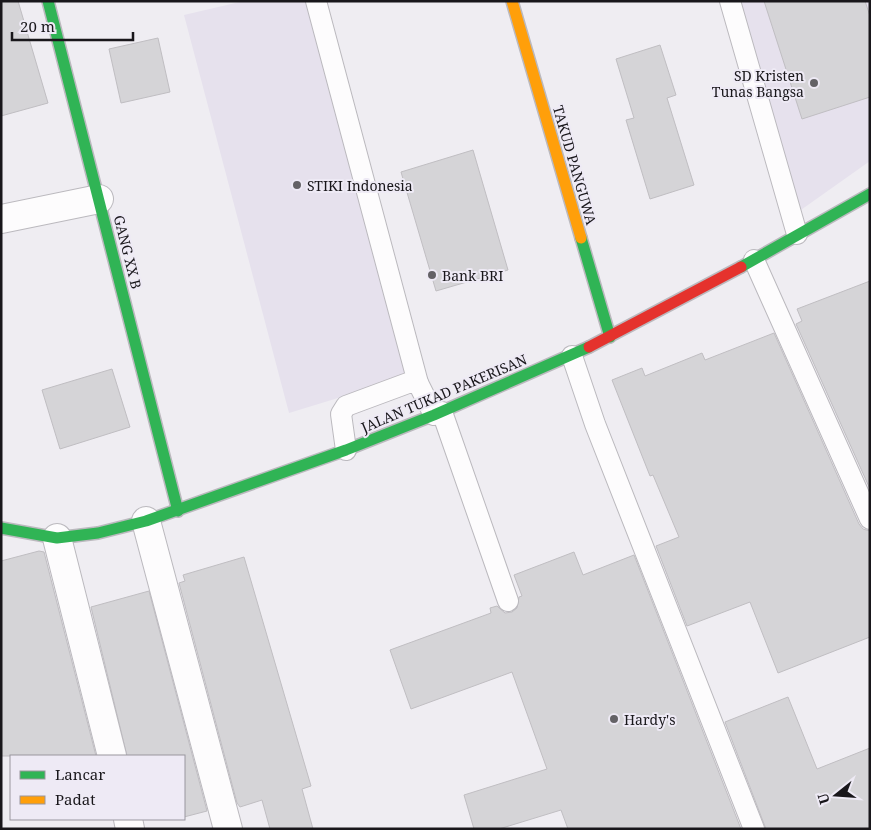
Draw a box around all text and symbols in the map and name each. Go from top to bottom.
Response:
scale bar [12,10,134,42]
text: 20 m [20,16,55,36]
place label: SD Kristen Tunas Bangsa [712,66,804,101]
marker: SD Kristen Tunas Bangsa [808,77,820,89]
street label: TAKUD PANGUWA [549,103,601,227]
place label: STIKI Indonesia [307,176,413,195]
marker: STIKI Indonesia [291,179,303,191]
street label: GANG XX B [110,213,146,291]
place label: Bank BRI [442,266,503,285]
marker: Bank BRI [426,269,438,281]
street label: JALAN TUKAD PAKERISAN [357,349,530,437]
place label: Hardy's [624,710,675,729]
marker: Hardy's [608,713,620,725]
legend [10,755,185,820]
text: Lancar [55,764,105,784]
north arrow [811,770,861,820]
text: Padat [55,789,95,809]
text: U [812,791,834,807]

